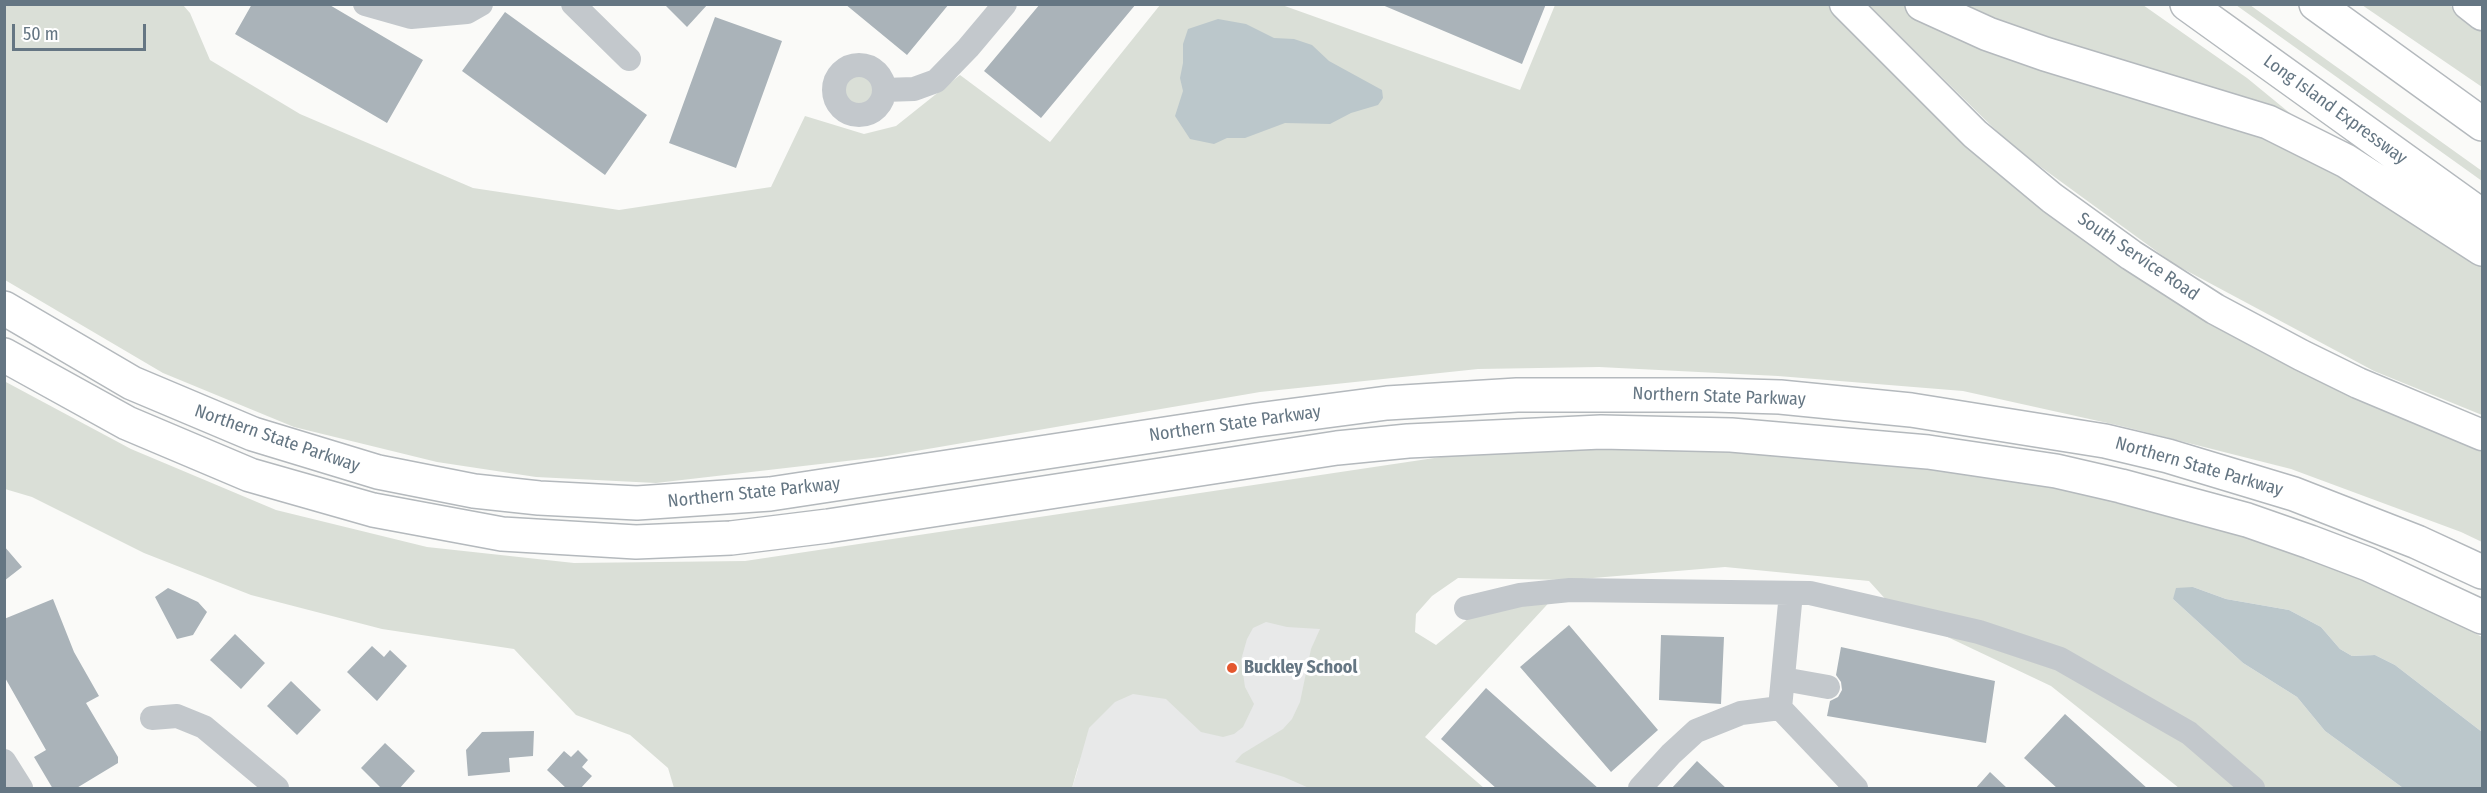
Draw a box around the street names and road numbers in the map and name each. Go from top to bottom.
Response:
street label: Long Island Expressway [2259,51,2411,169]
street label: South Service Road [2073,208,2203,306]
street label: Northern State Parkway [1632,383,1806,411]
street label: Northern State Parkway [192,401,362,477]
street label: Northern State Parkway [1148,401,1322,447]
street label: Northern State Parkway [2113,433,2285,501]
street label: Northern State Parkway [667,473,841,513]

